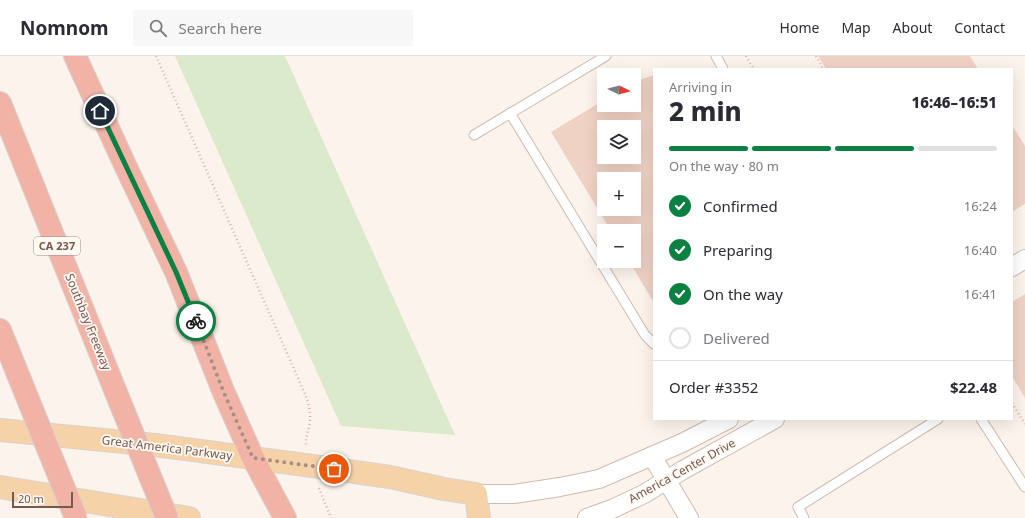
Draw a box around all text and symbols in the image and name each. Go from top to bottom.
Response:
search box [133,10,413,46]
text: Nomnom [20,15,109,41]
icon: search [147,17,169,39]
text: Search here [179,18,262,38]
text: Home [780,18,819,37]
text: Map [841,18,871,37]
text: About [893,18,932,37]
text: Contact [954,18,1005,37]
north arrow [597,68,641,112]
map controls [597,68,641,268]
text: Arriving in [669,78,732,96]
text: 16:46–16:51 [912,92,997,112]
text: 2 min [669,93,742,129]
pin [83,94,117,128]
icon: home [89,100,111,122]
button: layers [597,120,641,164]
text: On the way · 80 m [669,157,779,175]
button: + [597,172,641,216]
icon: check [669,195,691,217]
text: Confirmed [703,196,778,216]
text: 16:24 [964,197,997,215]
button: − [597,224,641,268]
road number: CA 237 [34,237,80,255]
icon: check [669,239,691,261]
text: Preparing [703,240,773,260]
text: 16:40 [964,241,997,259]
street label: Southbay Freeway [61,271,116,374]
icon: check [669,283,691,305]
text: On the way [703,284,783,304]
text: 16:41 [964,285,997,303]
courier [176,301,216,341]
icon: bike [185,310,207,332]
text: Delivered [703,328,770,348]
text: Order #3352 [669,377,758,397]
text: $22.48 [950,377,997,397]
street label: Great America Parkway [101,431,234,464]
street label: America Center Drive [625,434,739,507]
pin [317,452,351,486]
icon: bag [323,458,345,480]
scale bar [12,490,73,509]
text: 20 m [18,491,44,506]

